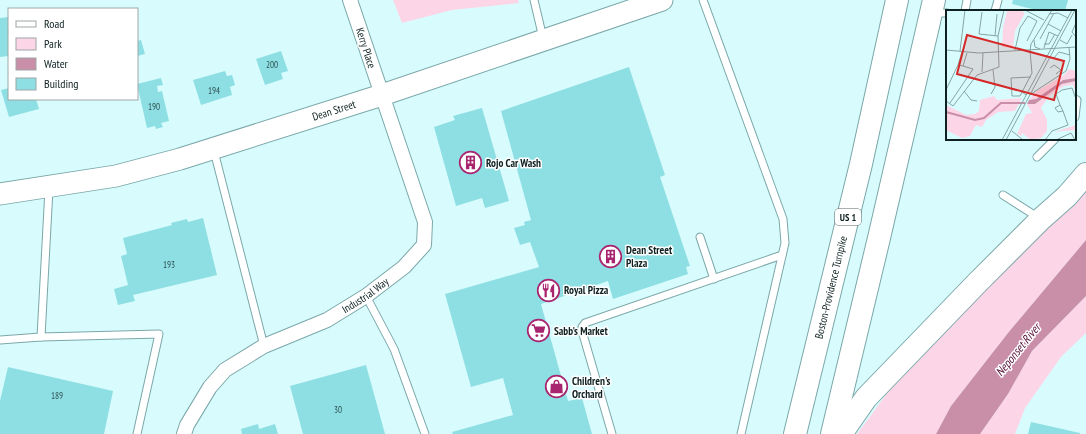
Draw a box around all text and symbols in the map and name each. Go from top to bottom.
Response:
legend [8,8,138,100]
inset map [946,10,1076,140]
text: Road [44,16,64,31]
street label: Kerry Place [353,26,379,71]
text: Park [44,36,62,51]
text: Water [44,56,69,71]
house number: 200 [266,59,278,70]
text: Building [44,76,79,91]
house number: 194 [208,85,220,96]
street label: Dean Street [310,97,357,124]
house number: 190 [148,101,160,112]
building icon: Rojo Car Wash [458,150,484,176]
place label: Rojo Car Wash [486,156,541,170]
road number: US 1 [835,209,861,225]
street label: Boston-Providence Turnpike [812,234,850,340]
building icon: Dean Street Plaza [598,243,624,269]
place label: Dean Street Plaza [626,243,673,270]
house number: 193 [163,259,175,270]
street label: Industrial Way [339,274,392,316]
restaurant icon: Royal Pizza [536,277,562,303]
place label: Royal Pizza [564,283,609,297]
supermarket icon: Sabb's Market [526,318,552,344]
water label: Neponset River [992,319,1044,379]
place label: Sabb's Market [554,324,608,338]
shop icon: Children's Orchard [543,374,569,400]
place label: Children's Orchard [572,374,611,401]
house number: 189 [51,390,63,401]
house number: 30 [334,404,342,415]

